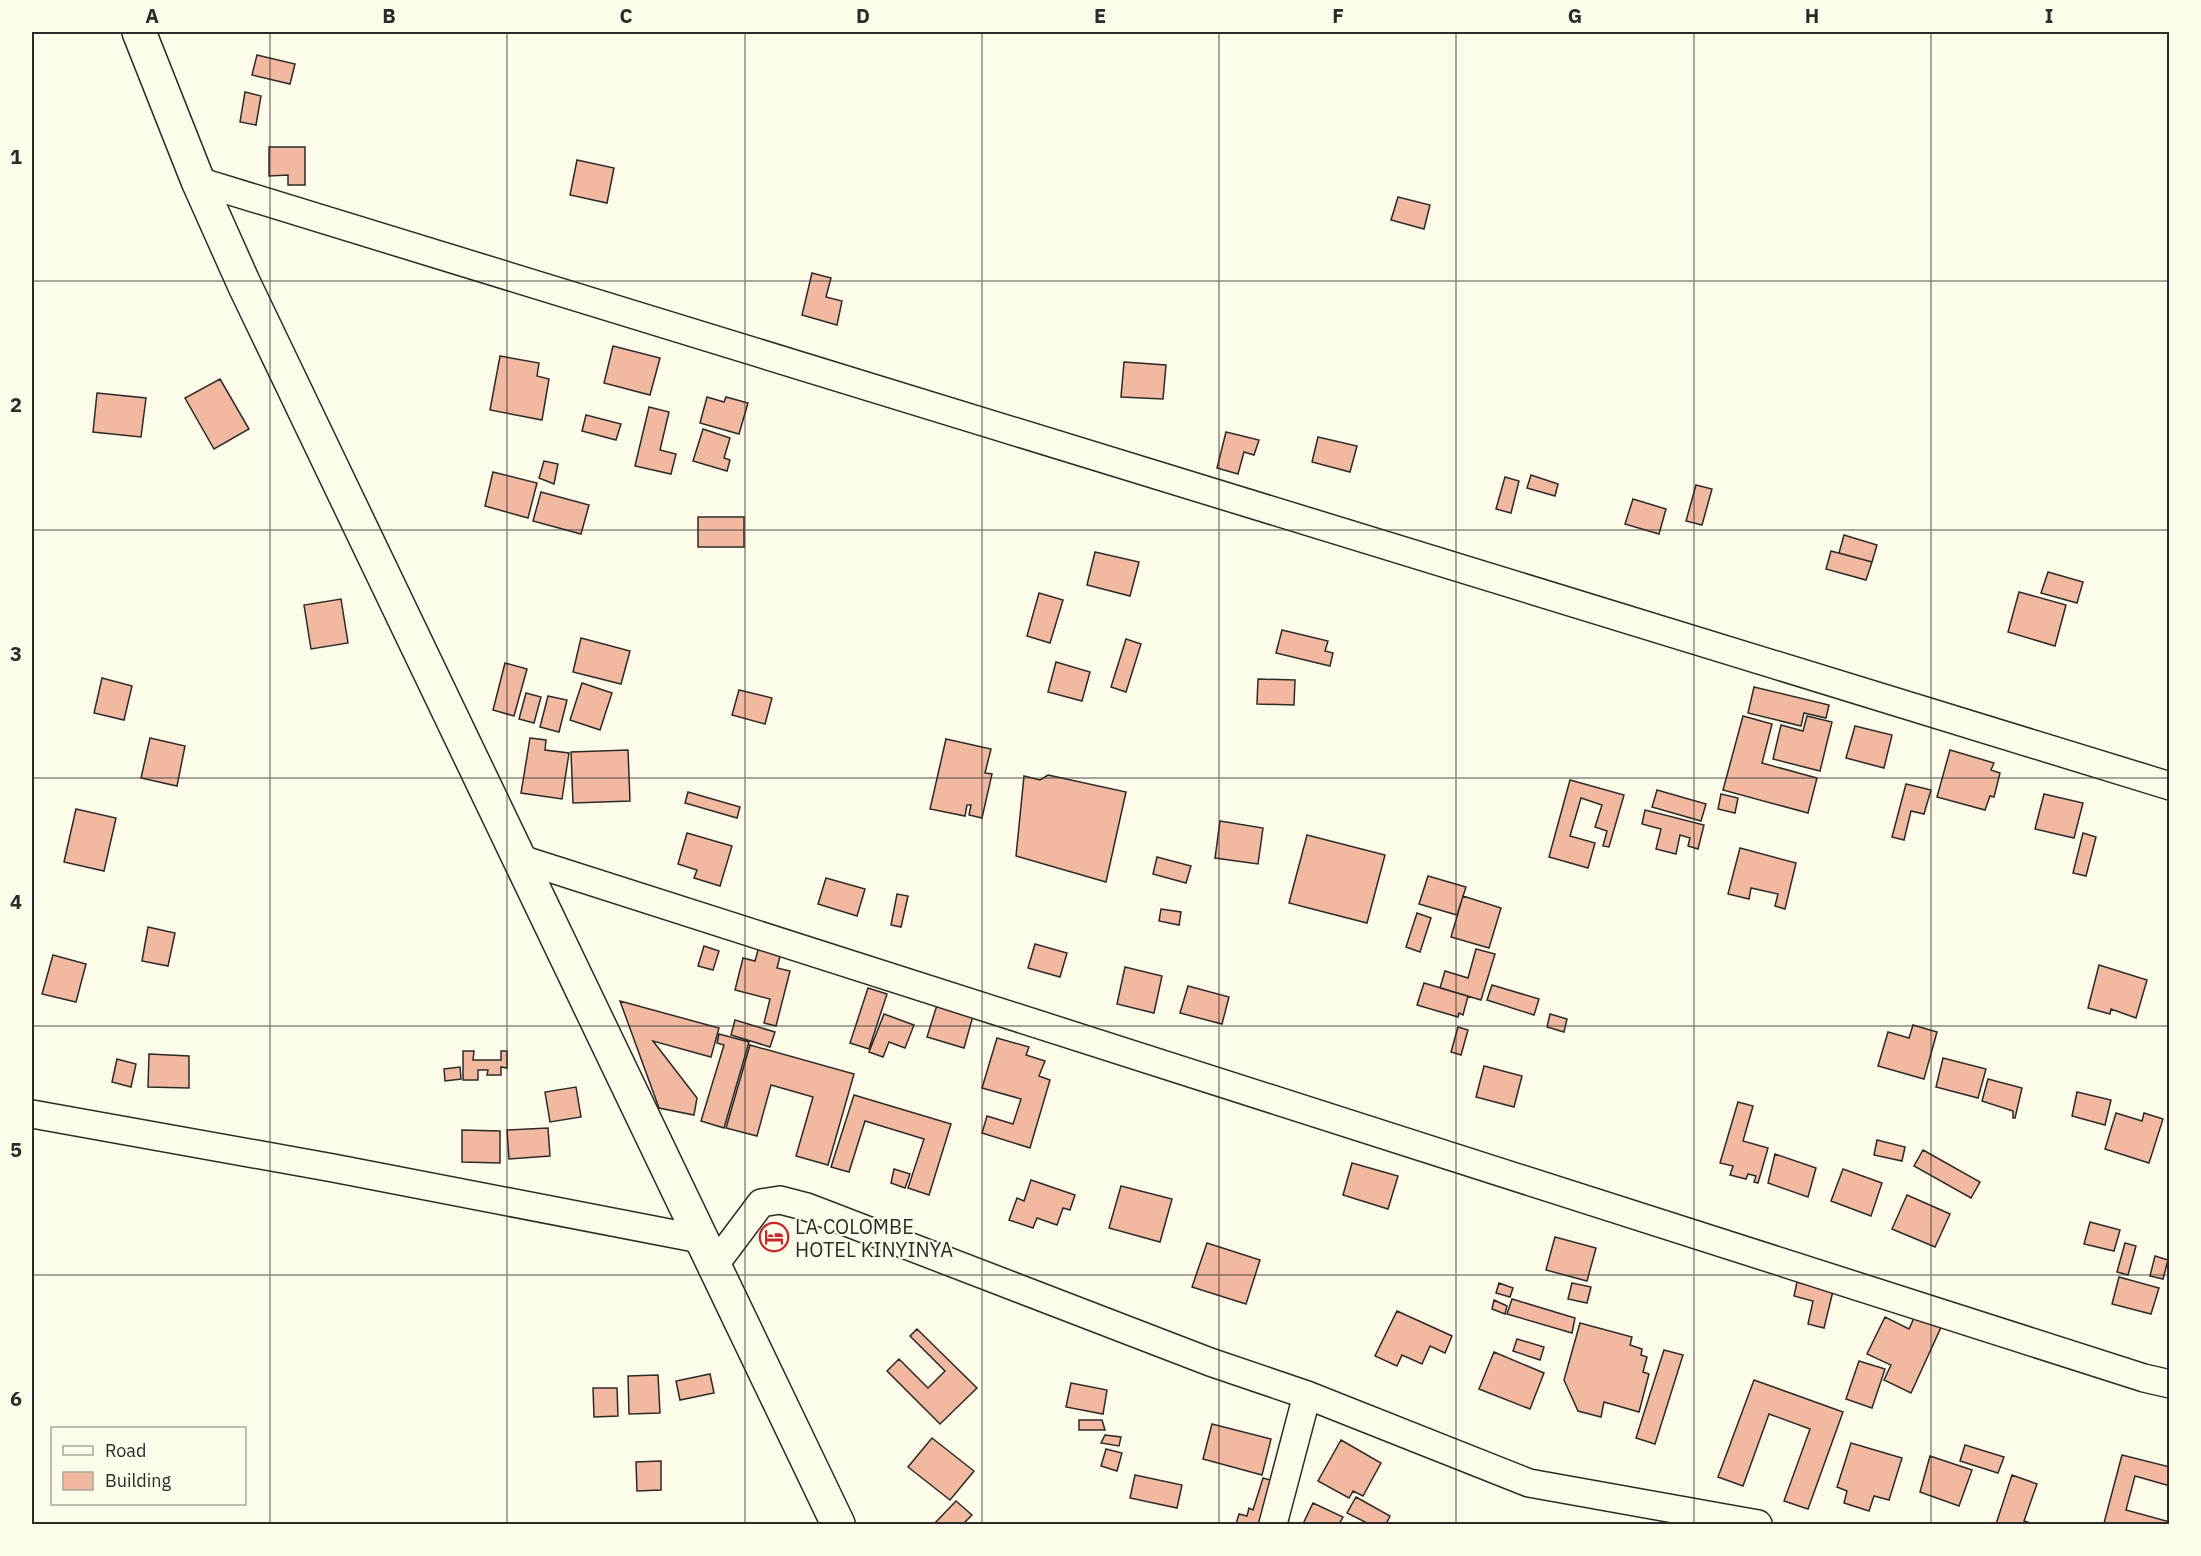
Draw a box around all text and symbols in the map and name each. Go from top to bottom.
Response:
text: A [145,2,159,29]
text: B [382,2,396,29]
text: C [619,2,633,29]
text: D [856,2,870,29]
text: E [1094,2,1106,29]
text: F [1332,2,1344,29]
text: G [1568,2,1582,29]
text: H [1805,2,1819,29]
text: I [2045,2,2053,29]
text: 1 [10,143,22,170]
text: 2 [10,391,22,418]
text: 3 [10,640,22,667]
text: 4 [10,888,22,915]
text: 5 [10,1136,22,1163]
place label: LA COLOMBE HOTEL KINYINYA [795,1213,953,1263]
hotel icon: LA COLOMBE HOTEL KINYINYA [758,1221,790,1253]
text: 6 [10,1385,22,1412]
legend [51,1427,246,1505]
text: Road [105,1439,146,1462]
text: Building [105,1469,172,1492]

